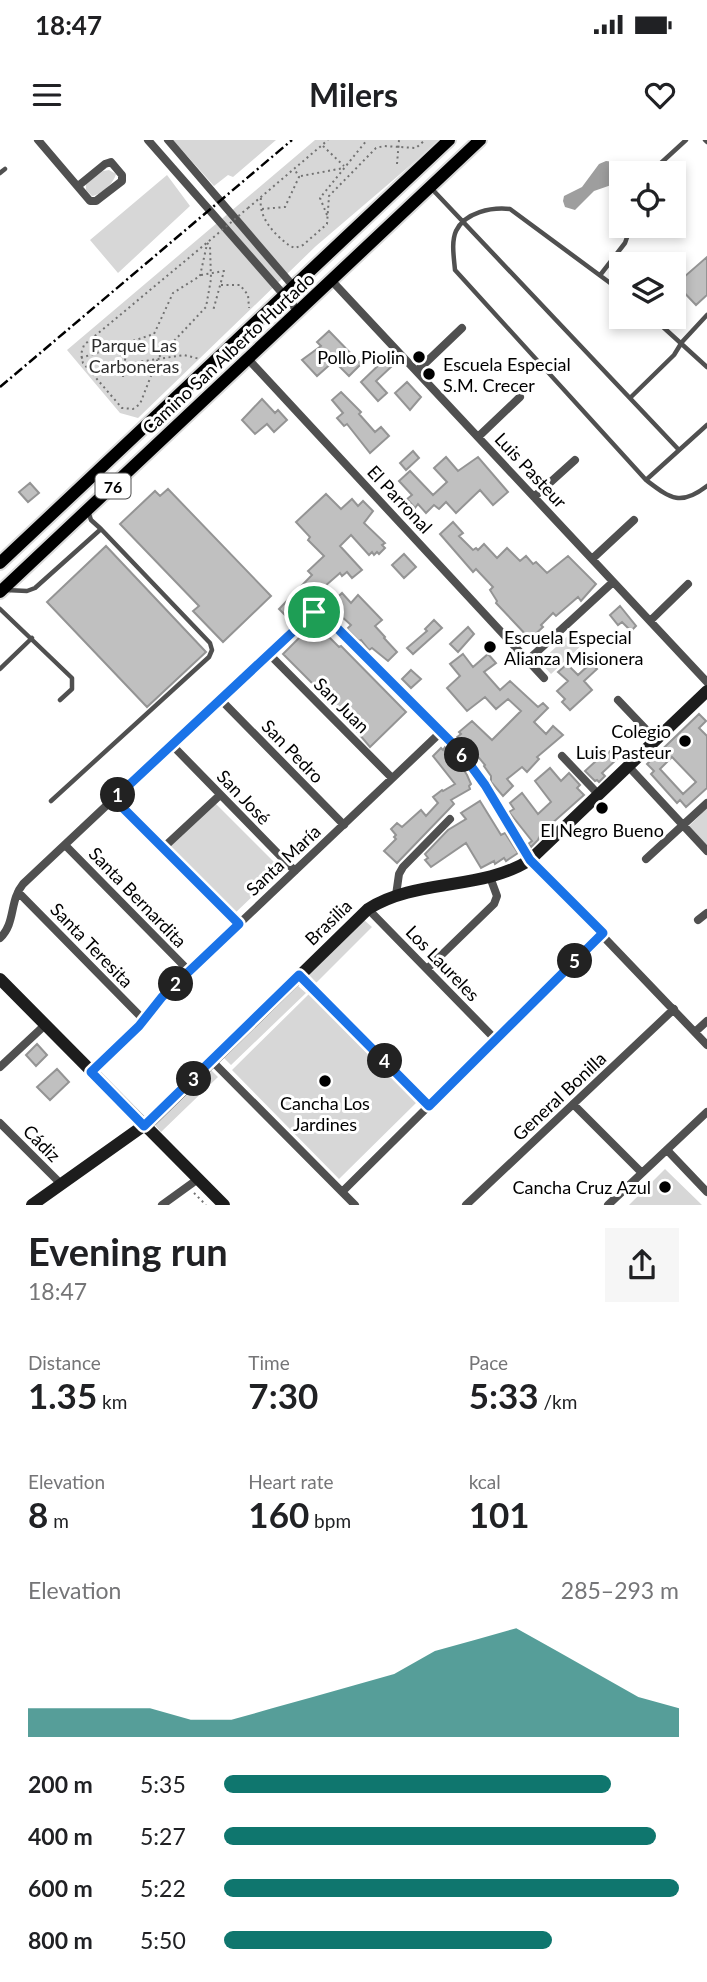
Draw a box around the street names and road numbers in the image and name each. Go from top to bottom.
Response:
street label: Camino San Alberto Hurtado [137,267,319,439]
street label: Luis Pasteur [490,428,572,513]
street label: El Parronal [363,460,437,538]
road number: 76 [96,474,130,498]
street label: San Juan [310,673,374,737]
street label: San Pedro [257,715,329,787]
street label: San José [213,765,275,829]
street label: Santa María [241,820,325,900]
street label: Santa Bernardita [85,842,191,952]
street label: Brasilia [300,894,356,950]
street label: Santa Teresita [46,898,138,992]
street label: Los Laureles [402,921,485,1006]
street label: General Bonilla [508,1047,610,1145]
street label: Cádiz [19,1120,65,1166]

